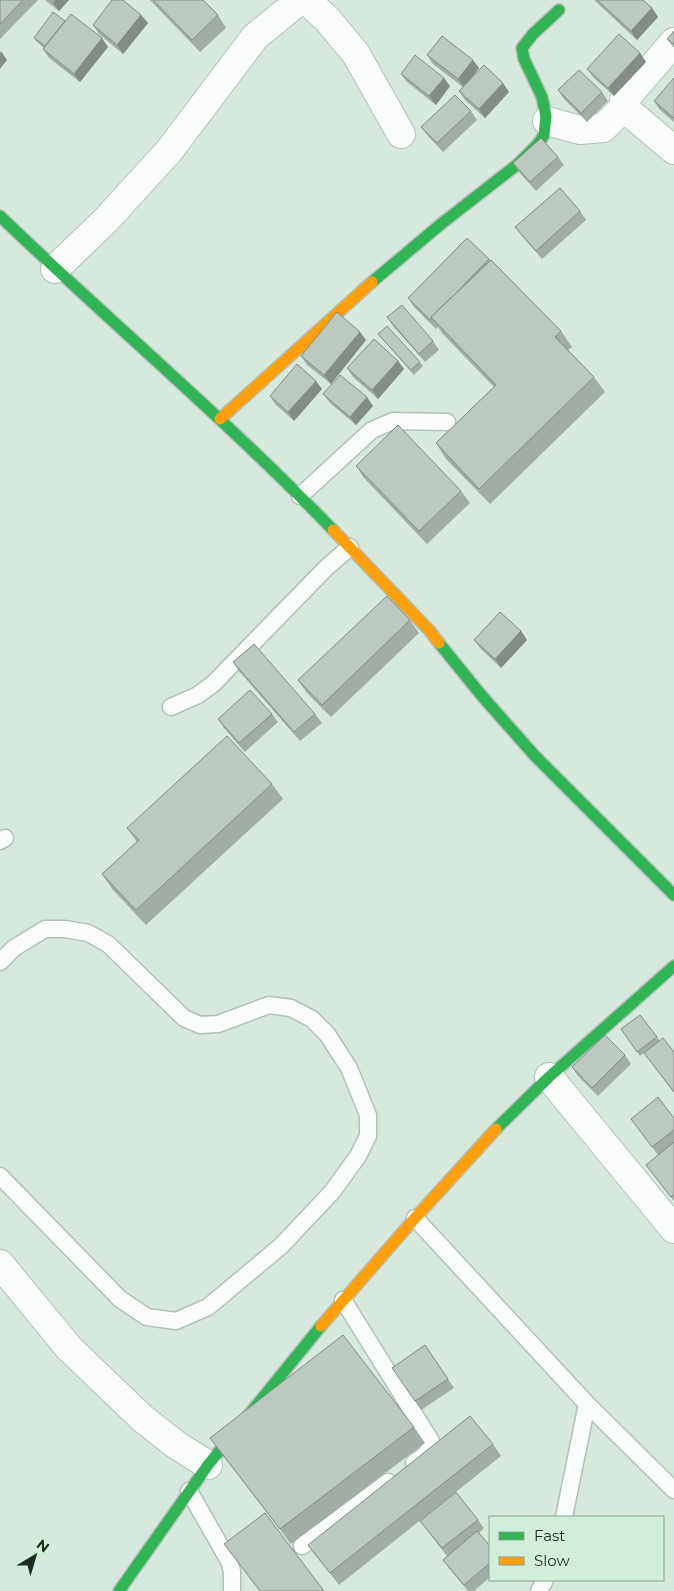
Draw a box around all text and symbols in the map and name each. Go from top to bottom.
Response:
legend [489,1516,664,1581]
text: Fast [534,1526,565,1545]
north arrow [10,1531,60,1581]
text: N [33,1535,53,1556]
text: Slow [534,1551,570,1570]

